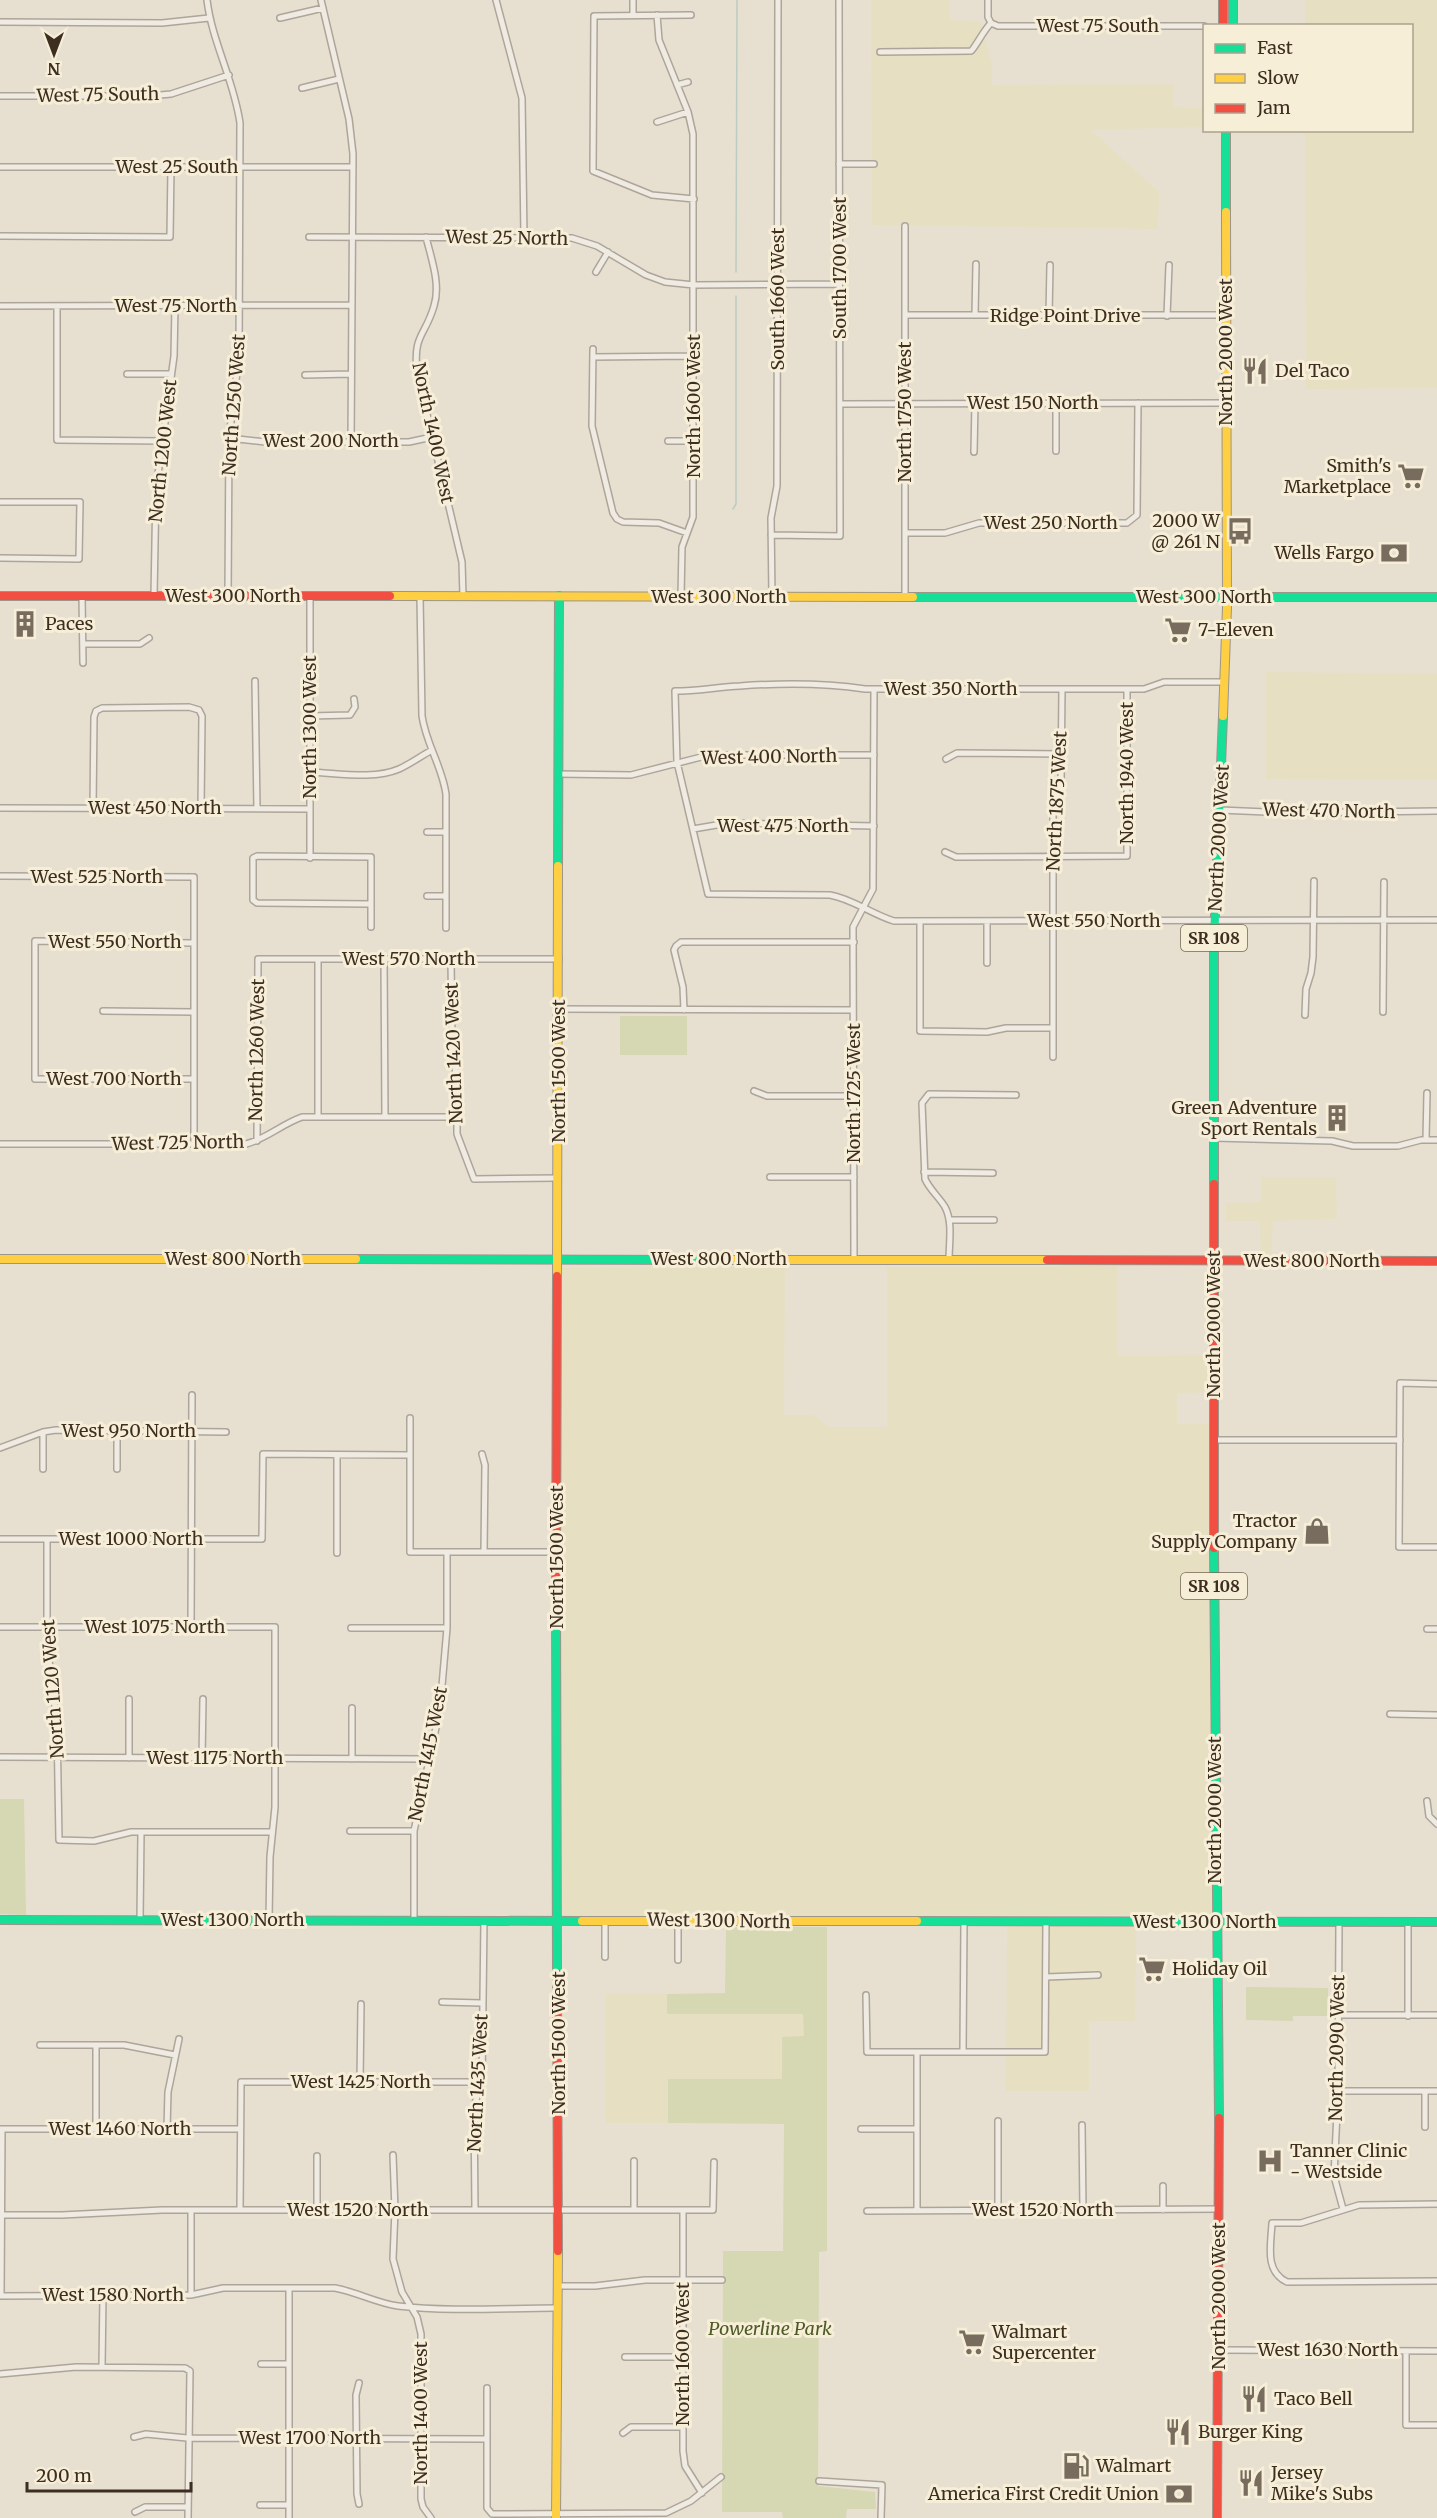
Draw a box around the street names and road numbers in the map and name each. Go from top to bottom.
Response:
street label: West 75 South [1036,14,1159,37]
street label: West 75 South [36,82,160,107]
street label: West 25 South [115,155,239,178]
street label: South 1700 West [828,197,851,339]
street label: West 25 North [444,225,569,250]
street label: South 1660 West [766,227,789,371]
street label: North 2000 West [1214,278,1237,426]
street label: West 75 North [114,294,237,317]
street label: Ridge Point Drive [990,304,1140,327]
street label: North 1250 West [217,333,250,477]
street label: North 1600 West [682,334,705,478]
street label: North 1750 West [893,342,916,482]
street label: North 1400 West [407,360,460,506]
street label: North 1200 West [144,378,181,524]
street label: West 150 North [966,391,1099,414]
street label: West 200 North [262,429,399,452]
street label: West 250 North [983,511,1118,534]
street label: West 300 North [164,584,301,607]
street label: West 300 North [650,585,787,608]
street label: West 300 North [1135,585,1272,608]
street label: North 1300 West [298,655,321,799]
street label: West 350 North [883,677,1018,700]
street label: North 1940 West [1115,702,1138,844]
street label: North 1875 West [1041,730,1072,872]
street label: West 400 North [700,744,837,769]
street label: North 2000 West [1203,764,1234,912]
street label: West 450 North [87,796,222,819]
street label: West 470 North [1261,798,1396,823]
street label: West 475 North [716,814,849,837]
street label: West 525 North [30,865,163,888]
street label: West 550 North [1026,909,1161,932]
road number: SR 108 [1181,925,1247,951]
street label: West 550 North [47,930,182,953]
street label: West 570 North [341,947,476,970]
street label: North 1260 West [244,978,269,1122]
street label: North 1420 West [440,982,467,1124]
street label: North 1500 West [547,999,570,1143]
street label: North 1725 West [842,1023,865,1163]
street label: West 700 North [45,1067,182,1090]
street label: West 725 North [110,1130,245,1155]
street label: West 800 North [164,1247,301,1270]
street label: West 800 North [650,1247,787,1270]
street label: West 800 North [1243,1249,1380,1272]
street label: North 2000 West [1202,1250,1225,1398]
street label: West 950 North [61,1419,196,1442]
street label: North 1500 West [545,1485,568,1629]
street label: West 1000 North [58,1527,203,1550]
road number: SR 108 [1181,1573,1247,1599]
street label: West 1075 North [84,1615,226,1638]
street label: North 1120 West [36,1619,69,1759]
street label: North 1415 West [403,1684,452,1823]
street label: North 2000 West [1203,1736,1226,1884]
street label: West 1175 North [145,1746,284,1769]
street label: West 1300 North [160,1908,305,1931]
street label: West 1300 North [646,1908,791,1933]
street label: West 1300 North [1132,1910,1277,1933]
street label: North 1500 West [547,1971,570,2115]
street label: North 2090 West [1324,1975,1349,2121]
street label: North 1435 West [462,2013,493,2153]
street label: West 1425 North [290,2070,431,2093]
street label: West 1460 North [48,2117,191,2140]
street label: West 1520 North [286,2198,429,2221]
street label: West 1520 North [971,2198,1114,2221]
street label: North 2000 West [1207,2222,1230,2370]
street label: North 1600 West [671,2282,694,2426]
street label: West 1580 North [41,2283,184,2306]
street label: West 1630 North [1256,2338,1399,2361]
street label: North 1400 West [409,2341,432,2485]
street label: West 1700 North [238,2426,381,2449]

